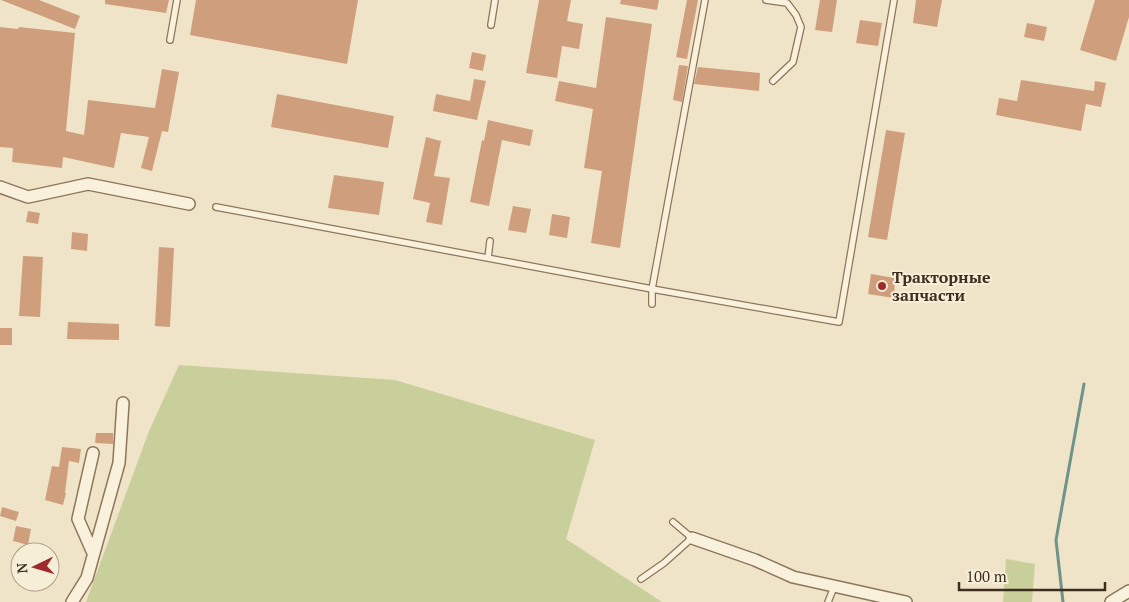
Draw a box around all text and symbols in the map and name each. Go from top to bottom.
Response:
place label: Тракторные запчасти [892,266,991,306]
marker: Тракторные запчасти [876,280,888,292]
north arrow [10,542,60,592]
scale bar [959,560,1105,592]
text: N [12,562,31,574]
text: 100 m [966,566,1007,586]

